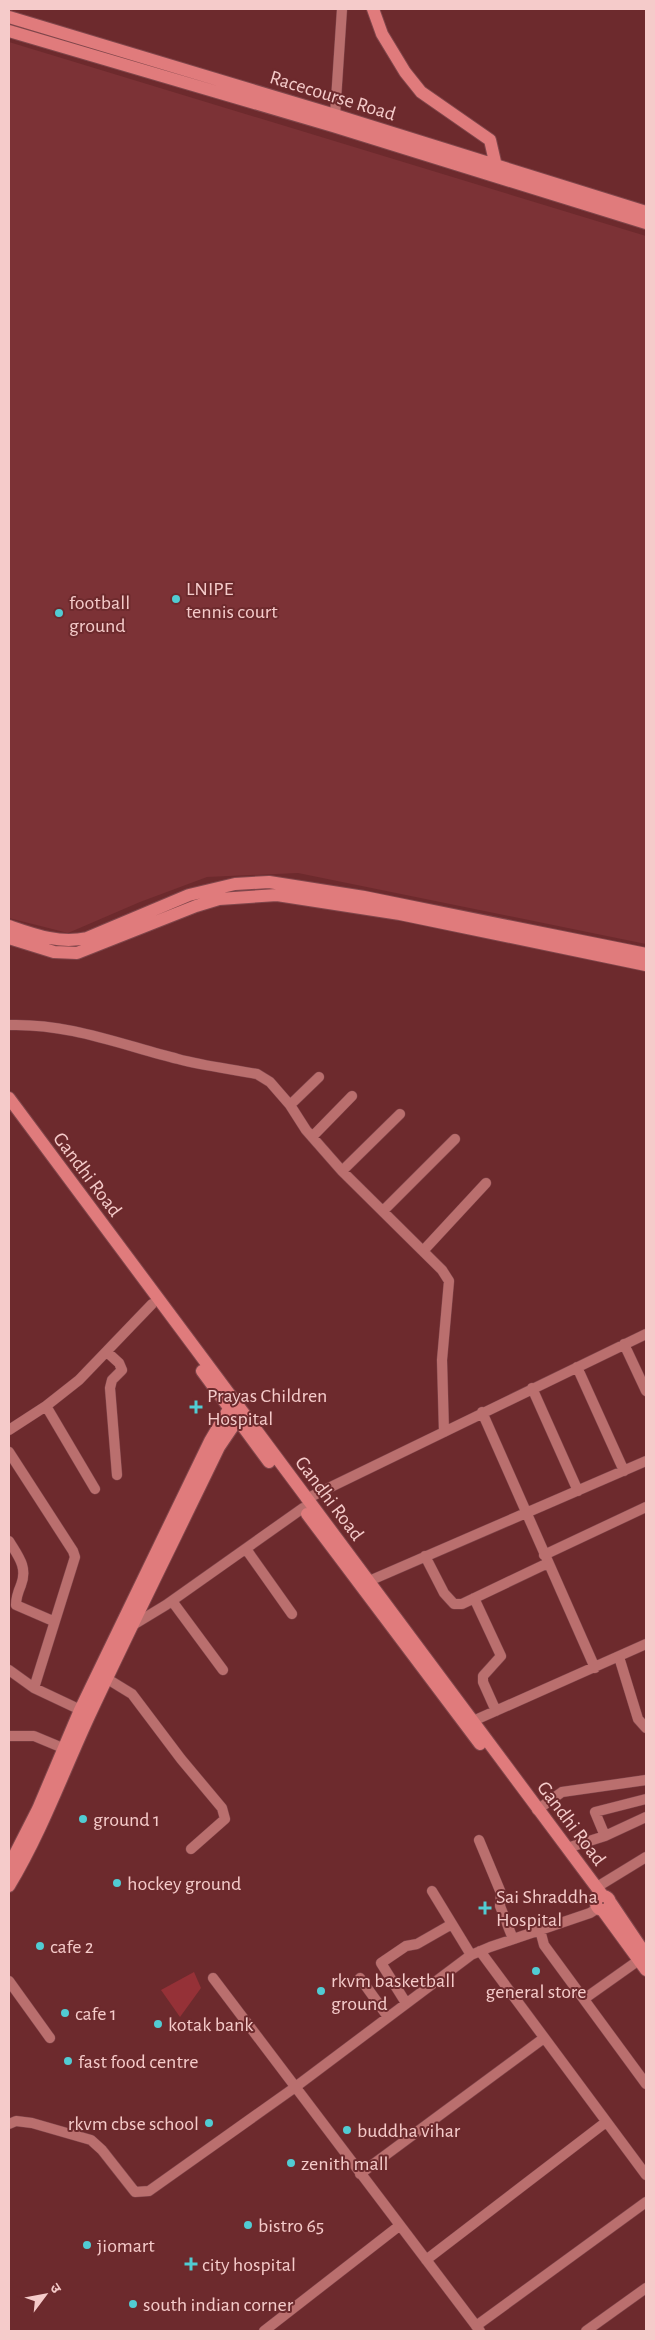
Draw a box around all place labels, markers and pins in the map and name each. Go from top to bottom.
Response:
place label: LNIPE tennis court [186,579,278,622]
place label: football ground [69,593,130,636]
marker: LNIPE tennis court [170,593,182,605]
marker: football ground [53,607,65,619]
place label: Prayas Children Hospital [207,1386,327,1429]
marker: Prayas Children Hospital [189,1400,203,1414]
place label: ground 1 [93,1810,160,1830]
marker: ground 1 [77,1813,89,1825]
place label: hockey ground [127,1874,241,1894]
marker: hockey ground [111,1877,123,1889]
place label: Sai Shraddha Hospital [496,1887,598,1930]
marker: Sai Shraddha Hospital [478,1901,492,1915]
place label: cafe 2 [50,1937,94,1957]
marker: cafe 2 [34,1940,46,1952]
marker: general store [530,1965,542,1977]
place label: rkvm basketball ground [331,1971,455,2014]
place label: general store [485,1982,587,2002]
marker: rkvm basketball ground [315,1985,327,1997]
place label: cafe 1 [75,2004,117,2024]
marker: cafe 1 [59,2007,71,2019]
place label: kotak bank [168,2015,253,2035]
marker: kotak bank [152,2018,164,2030]
place label: fast food centre [78,2052,198,2072]
marker: fast food centre [62,2055,74,2067]
place label: rkvm cbse school [68,2114,199,2134]
marker: rkvm cbse school [203,2117,215,2129]
place label: buddha vihar [357,2121,461,2141]
marker: buddha vihar [341,2124,353,2136]
place label: zenith mall [301,2154,389,2174]
marker: zenith mall [285,2157,297,2169]
place label: bistro 65 [258,2216,324,2236]
marker: bistro 65 [242,2219,254,2231]
place label: jiomart [97,2236,155,2256]
marker: jiomart [81,2239,93,2251]
place label: city hospital [202,2255,296,2275]
marker: city hospital [184,2257,198,2271]
place label: south indian corner [143,2295,294,2315]
marker: south indian corner [127,2298,139,2310]

